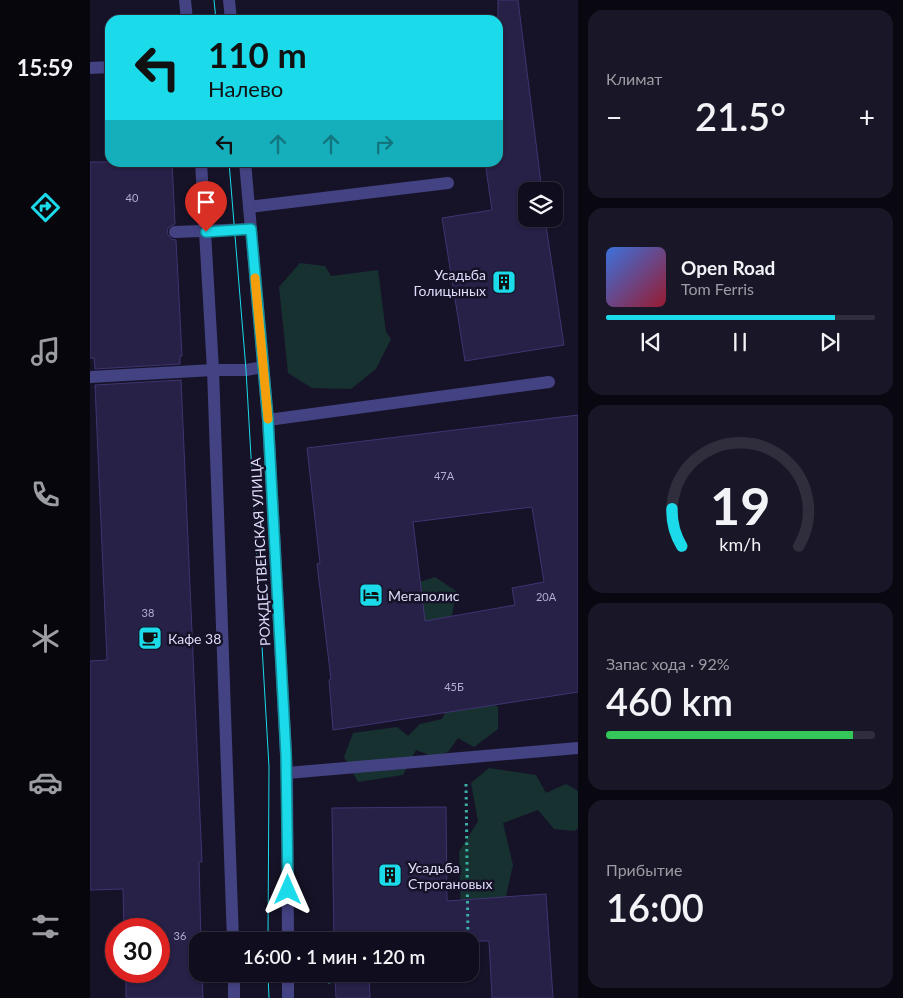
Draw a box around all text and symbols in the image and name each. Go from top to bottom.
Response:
text: 110 m [208,33,307,75]
icon: left [125,35,190,100]
text: 15:59 [17,54,73,81]
text: Климат [606,69,662,88]
text: Налево [208,75,283,102]
text: 21.5° [695,93,786,139]
text: − [606,100,622,134]
text: + [859,100,875,134]
icon: left [211,130,239,158]
icon: ahead [264,130,292,158]
icon: ahead [317,130,345,158]
icon: right [370,130,398,158]
pin [185,181,227,232]
map controls [518,182,563,227]
button: layers [518,182,563,227]
icon: arrive [192,188,220,216]
icon: directions [28,190,63,225]
house number: 40 [126,191,139,204]
text: Open Road [681,256,775,279]
place label: Усадьба Голицыных [413,266,486,299]
building icon: Усадьба Голицыных [491,269,517,295]
text: Tom Ferris [681,279,754,298]
icon: previous [637,328,665,356]
icon: pause [726,328,754,356]
icon: next [816,328,844,356]
icon: music [28,334,63,369]
street label: РОЖДЕСТВЕНСКАЯ УЛИЦА [247,457,273,646]
house number: 47А [434,469,455,482]
text: 19 [710,474,771,536]
icon: phone [28,477,63,512]
text: km/h [720,533,761,555]
hotel icon: Мегаполис [358,582,384,608]
place label: Мегаполис [388,587,460,604]
house number: 20А [536,590,557,603]
house number: 38 [142,606,154,619]
icon: climate [28,621,63,656]
cafe icon: Кафе 38 [137,625,163,651]
place label: Кафе 38 [168,630,221,647]
text: Запас хода · 92% [606,654,730,673]
text: 460 km [606,678,733,724]
house number: 45Б [444,680,464,693]
icon: car [28,765,63,800]
place label: Усадьба Строгановых [408,859,492,892]
text: Прибытие [606,860,682,879]
building icon: Усадьба Строгановых [377,862,403,888]
position arrow [261,863,313,915]
text: 16:00 [606,884,704,930]
icon: filters [28,909,63,944]
speed limit sign: 30 [105,918,170,983]
house number: 36 [174,929,186,942]
text: 16:00 · 1 мин · 120 m [243,945,425,968]

